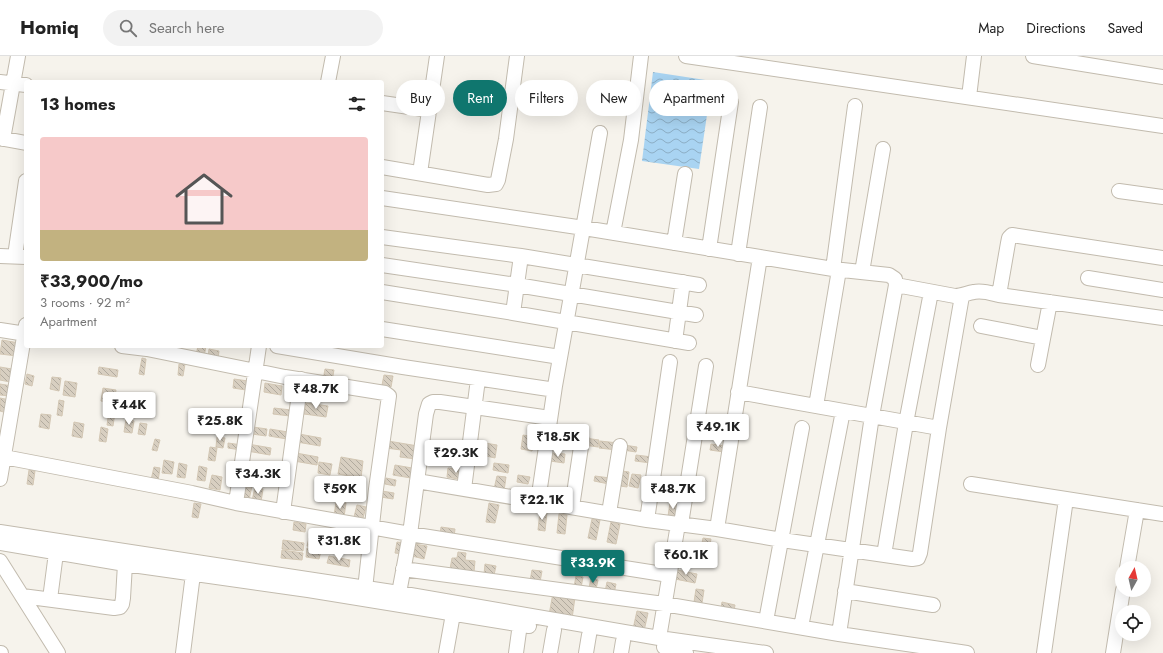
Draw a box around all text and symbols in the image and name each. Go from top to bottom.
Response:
search box [103,10,383,46]
text: Homiq [20,14,79,41]
icon: search [117,17,139,39]
text: Search here [149,17,225,39]
text: Map [978,18,1004,38]
text: Directions [1026,18,1086,38]
text: Saved [1108,18,1143,38]
chip: Buy [396,80,445,116]
chip: Rent [453,80,507,116]
chip: Filters [515,80,578,116]
chip: New [586,80,641,116]
chip: Apartment [649,80,738,116]
text: 13 homes [40,92,115,116]
icon: filters [346,93,368,115]
icon: home [168,163,240,235]
text: ₹33,900/mo [40,269,143,293]
text: 3 rooms · 92 m² [40,293,130,312]
text: Apartment [40,312,97,331]
pin: ₹48.7K [283,376,349,410]
text: ₹48.7K [293,379,339,398]
pin: ₹44K [105,392,153,426]
text: ₹44K [112,395,146,414]
pin: ₹25.8K [187,408,253,442]
text: ₹25.8K [197,411,243,430]
pin: ₹49.1K [685,414,751,448]
text: ₹49.1K [696,417,740,436]
pin: ₹18.5K [525,424,591,458]
text: ₹18.5K [536,427,580,446]
pin: ₹29.3K [423,440,489,474]
text: ₹29.3K [433,443,479,462]
pin: ₹34.3K [225,461,291,495]
text: ₹34.3K [235,464,281,483]
pin: ₹59K [316,476,364,510]
pin: ₹48.7K [640,476,706,510]
text: ₹59K [323,479,357,498]
text: ₹48.7K [650,479,696,498]
pin: ₹22.1K [509,487,575,521]
text: ₹22.1K [520,490,564,509]
pin: ₹31.8K [306,528,372,562]
text: ₹31.8K [317,531,361,550]
pin: ₹60.1K [653,542,719,576]
text: ₹60.1K [664,545,708,564]
pin: ₹33.9K [560,550,626,584]
text: ₹33.9K [570,553,616,572]
north arrow [1115,561,1151,597]
map controls [1115,561,1151,641]
button: locate [1115,605,1151,641]

